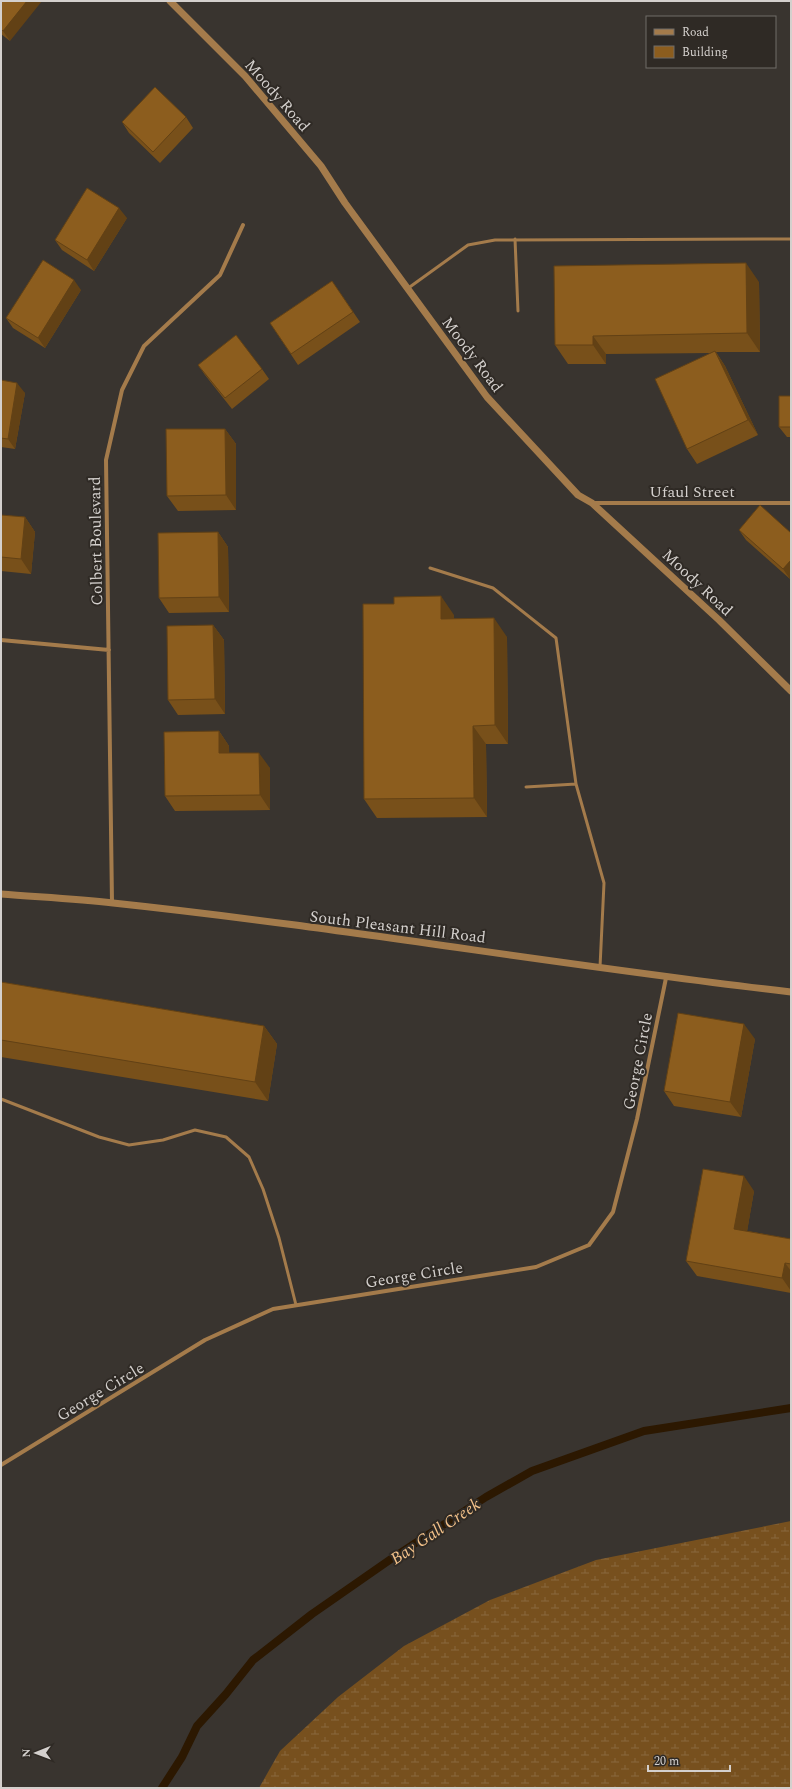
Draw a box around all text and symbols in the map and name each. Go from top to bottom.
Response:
legend [646,16,776,68]
text: Road [682,23,709,42]
text: Building [682,43,728,62]
street label: Moody Road [239,54,316,137]
street label: Moody Road [436,312,509,398]
street label: Colbert Boulevard [83,476,109,606]
street label: Ufaul Street [649,480,735,504]
street label: Moody Road [656,543,738,622]
street label: South Pleasant Hill Road [309,904,487,950]
street label: George Circle [617,1011,659,1112]
street label: George Circle [364,1255,465,1295]
street label: George Circle [52,1356,149,1427]
water label: Bay Gall Creek [385,1492,486,1572]
north arrow [16,1733,56,1773]
scale bar [648,1747,730,1773]
text: N [18,1749,35,1758]
text: 20 m [654,1752,679,1771]

